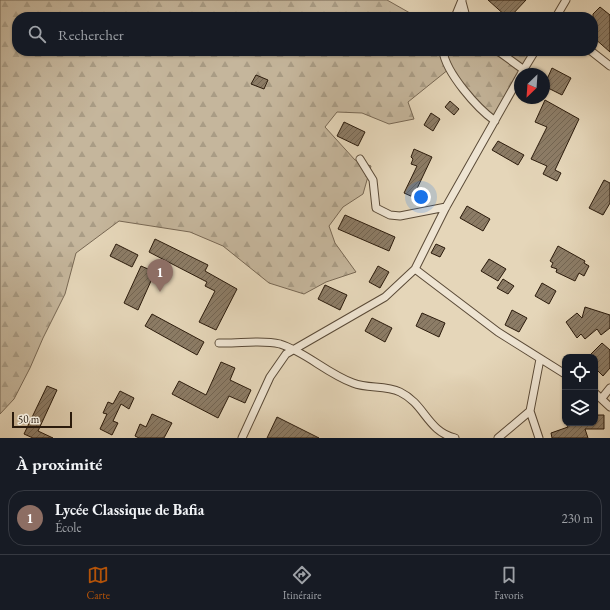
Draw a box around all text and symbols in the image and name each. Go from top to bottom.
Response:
search box [12,12,598,56]
icon: search [26,23,48,45]
text: Rechercher [58,25,124,44]
north arrow [514,68,550,104]
your location [411,187,431,207]
pin: 1 [147,259,173,292]
map controls [562,354,598,426]
button: locate [562,354,598,390]
button: layers [562,390,598,426]
scale bar [12,410,72,429]
text: 50 m [18,412,39,426]
text: À proximité [16,453,102,475]
text: Lycée Classique de Bafia [55,500,204,519]
text: 1 [27,510,33,527]
text: 230 m [562,510,593,527]
text: École [55,519,81,536]
tab: Carte [86,564,110,602]
tab: Itinéraire [283,564,321,602]
tab: Favoris [494,564,524,602]

